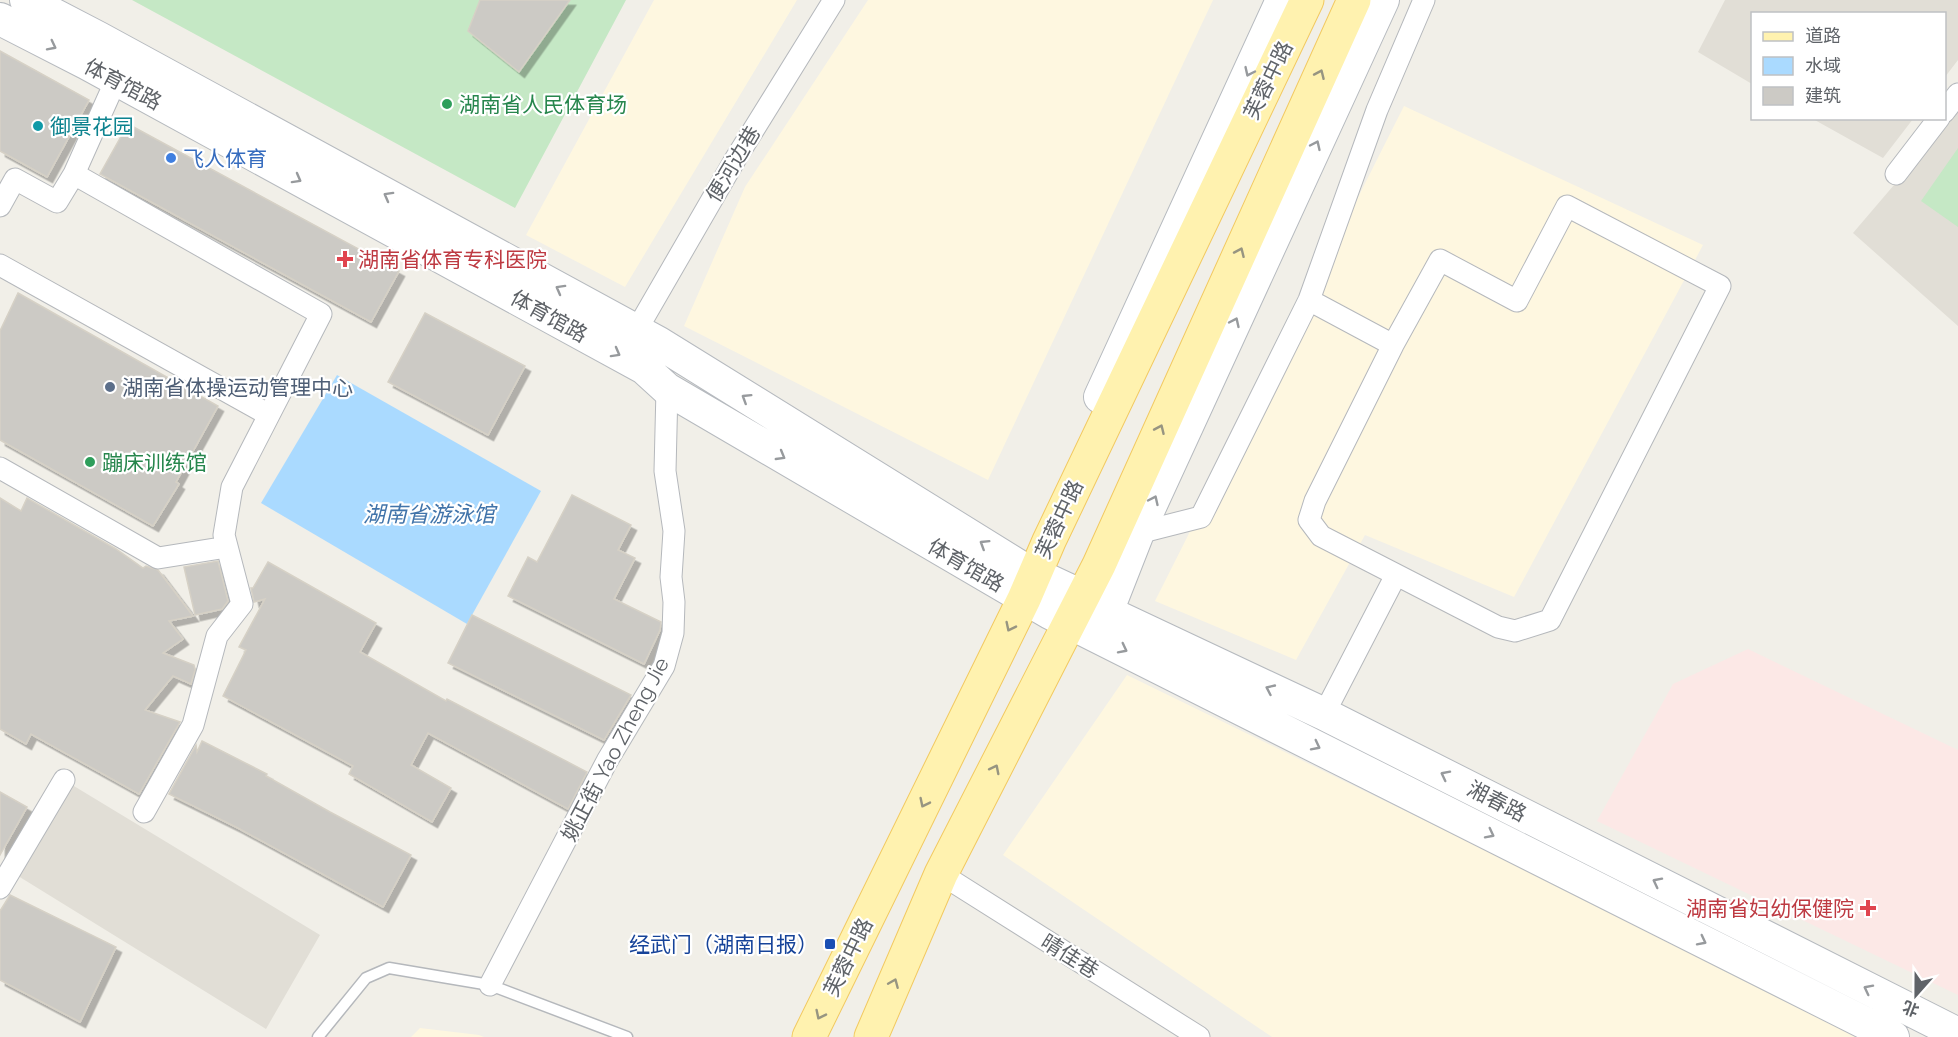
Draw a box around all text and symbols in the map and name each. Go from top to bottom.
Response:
legend [1751,12,1946,120]
text: 道路 [1805,25,1841,46]
street label: 芙蓉中路 [1238,37,1298,123]
one-way arrow [46,39,56,50]
street label: 体育馆路 [80,53,166,115]
text: 水域 [1805,55,1841,76]
one-way arrow [1244,66,1256,77]
one-way arrow [1313,69,1325,80]
text: 建筑 [1805,85,1841,106]
place label: 湖南省人民体育场 [459,92,627,117]
marker: 湖南省人民体育场 [440,97,454,111]
place label: 御景花园 [50,114,134,139]
marker: 御景花园 [31,119,45,133]
street label: 便河边巷 [701,122,765,206]
one-way arrow [1309,141,1321,152]
place label: 飞人体育 [183,146,267,171]
marker: 飞人体育 [164,151,178,165]
one-way arrow [291,172,302,183]
one-way arrow [384,192,395,203]
place label: 湖南省体育专科医院 [358,247,547,272]
one-way arrow [1233,247,1245,258]
marker: 湖南省体育专科医院 [336,250,354,268]
street label: 体育馆路 [506,285,592,347]
one-way arrow [555,285,566,296]
one-way arrow [1228,318,1240,329]
one-way arrow [610,346,620,357]
place label: 湖南省体操运动管理中心 [122,375,353,400]
marker: 湖南省体操运动管理中心 [103,380,117,394]
one-way arrow [742,394,753,405]
one-way arrow [1153,425,1165,436]
one-way arrow [775,448,785,460]
place label: 蹦床训练馆 [102,450,207,475]
marker: 蹦床训练馆 [83,455,97,469]
street label: 芙蓉中路 [1030,476,1088,562]
one-way arrow [1146,495,1158,506]
water label: 湖南省游泳馆 [363,501,498,527]
street label: 体育馆路 [923,533,1009,597]
one-way arrow [980,540,990,552]
one-way arrow [1005,621,1017,632]
one-way arrow [1117,642,1128,653]
street label: 姚正街 Yao Zheng Jie [556,653,674,845]
one-way arrow [1266,684,1277,696]
one-way arrow [1310,739,1321,751]
one-way arrow [988,764,1000,775]
one-way arrow [1441,771,1452,782]
street label: 湘春路 [1463,776,1531,826]
one-way arrow [920,796,931,807]
one-way arrow [1484,827,1495,838]
one-way arrow [1652,878,1663,889]
place label: 湖南省妇幼保健院 [1686,896,1854,921]
marker: 湖南省妇幼保健院 [1859,899,1877,917]
street label: 芙蓉中路 [818,914,878,1000]
street label: 晴佳巷 [1037,929,1103,983]
place label: 经武门（湖南日报） [629,932,818,957]
one-way arrow [1696,933,1707,945]
marker: 经武门（湖南日报） [823,937,837,951]
north arrow [1886,965,1946,1025]
one-way arrow [887,979,899,990]
one-way arrow [1864,985,1875,996]
text: 北 [1900,997,1922,1020]
one-way arrow [815,1009,827,1020]

